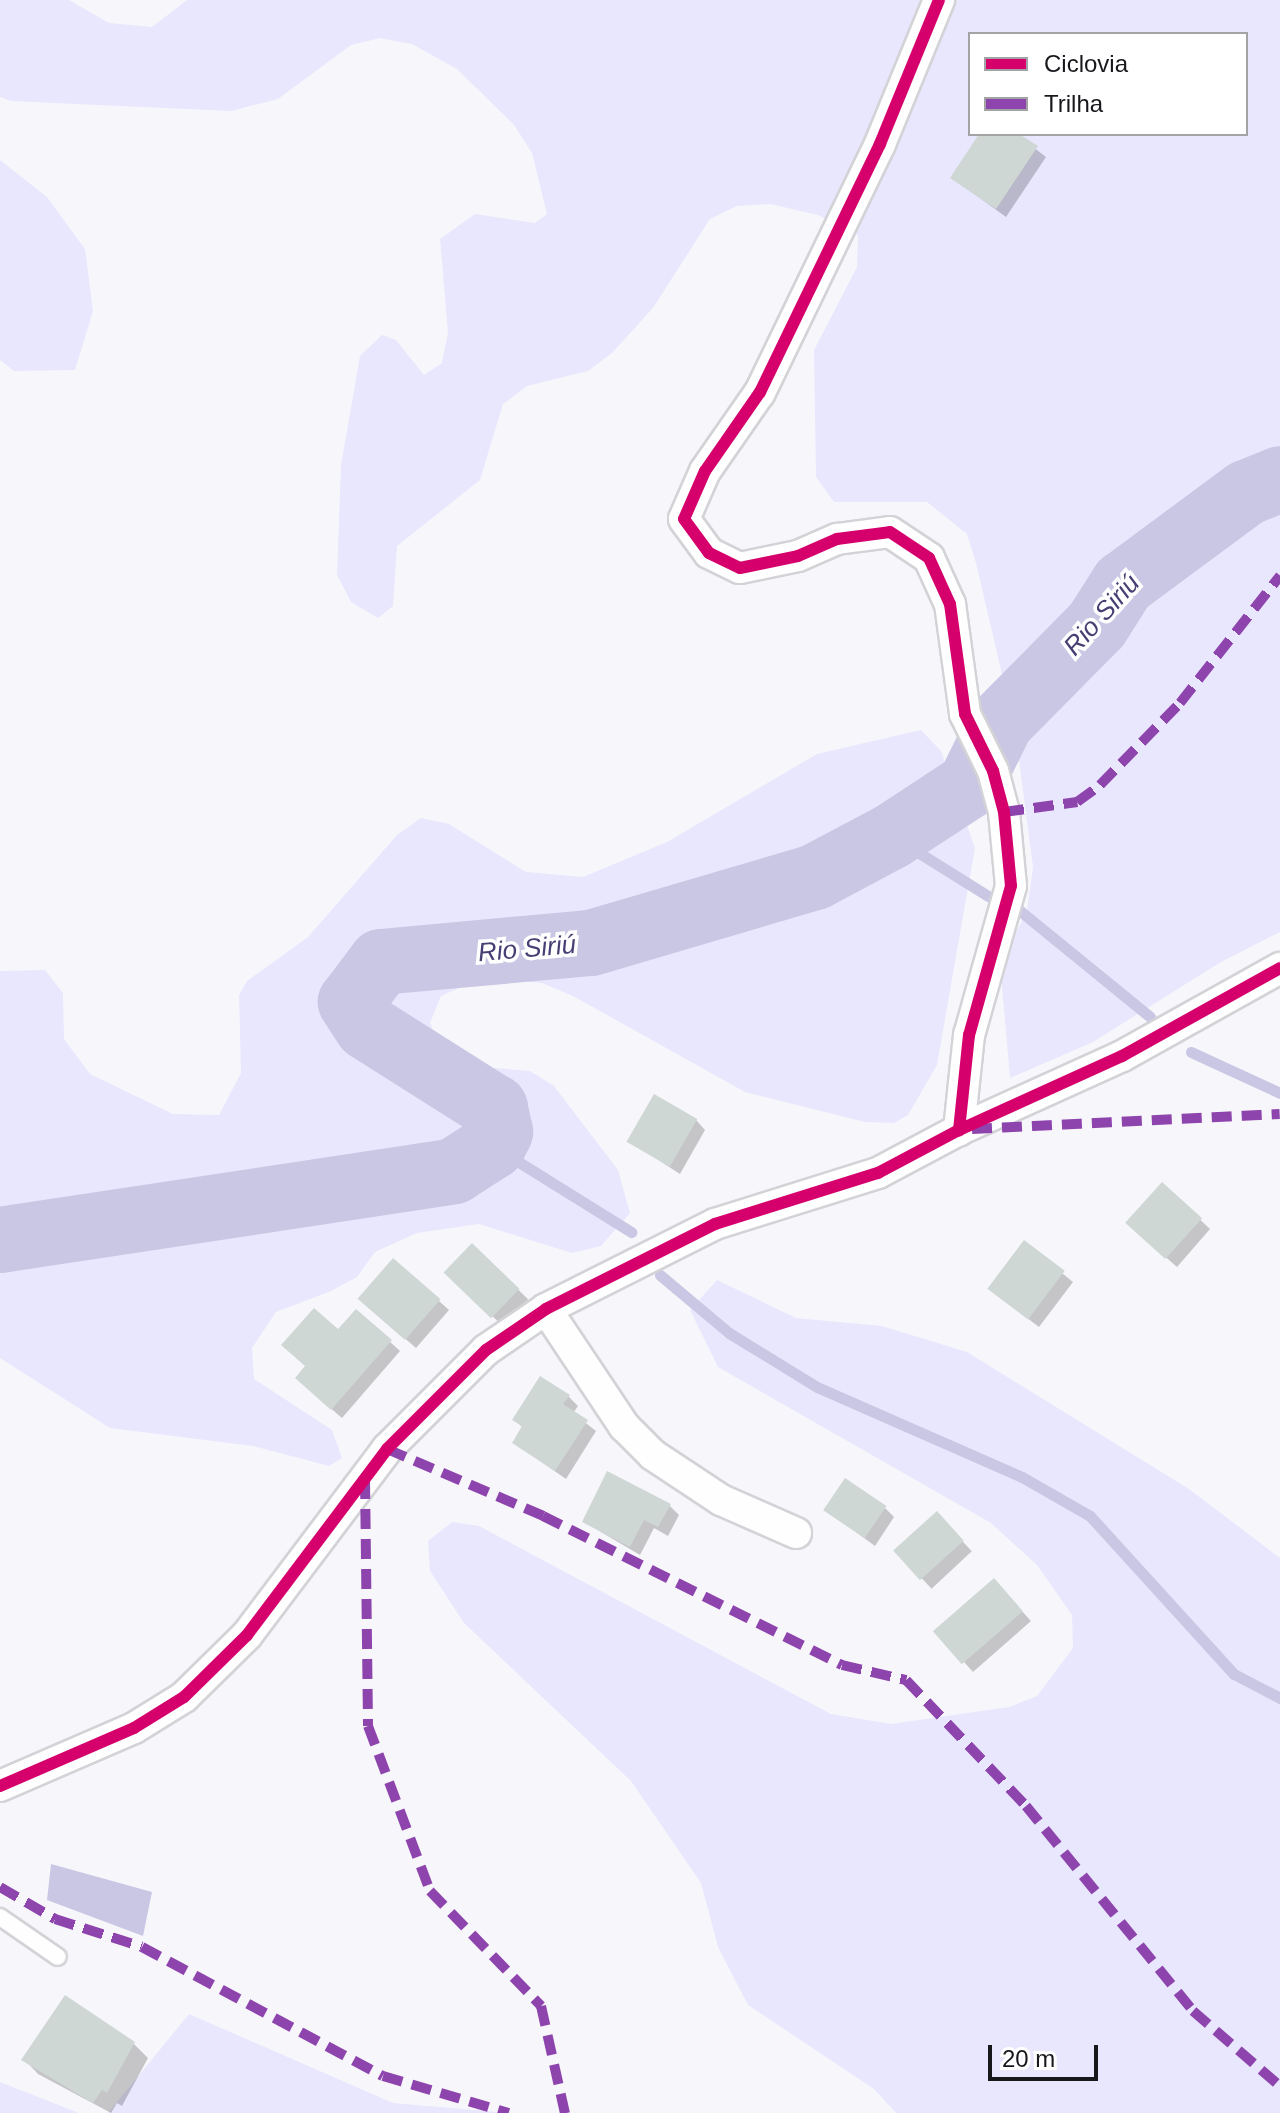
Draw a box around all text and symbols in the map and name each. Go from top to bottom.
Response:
legend [968,32,1248,136]
text: Ciclovia [1044,50,1128,77]
text: Trilha [1044,90,1103,117]
water label: Rio Siriú [1058,568,1146,662]
water label: Rio Siriú [477,929,577,969]
scale bar [992,2029,1102,2079]
text: 20 m [1002,2045,1055,2072]

